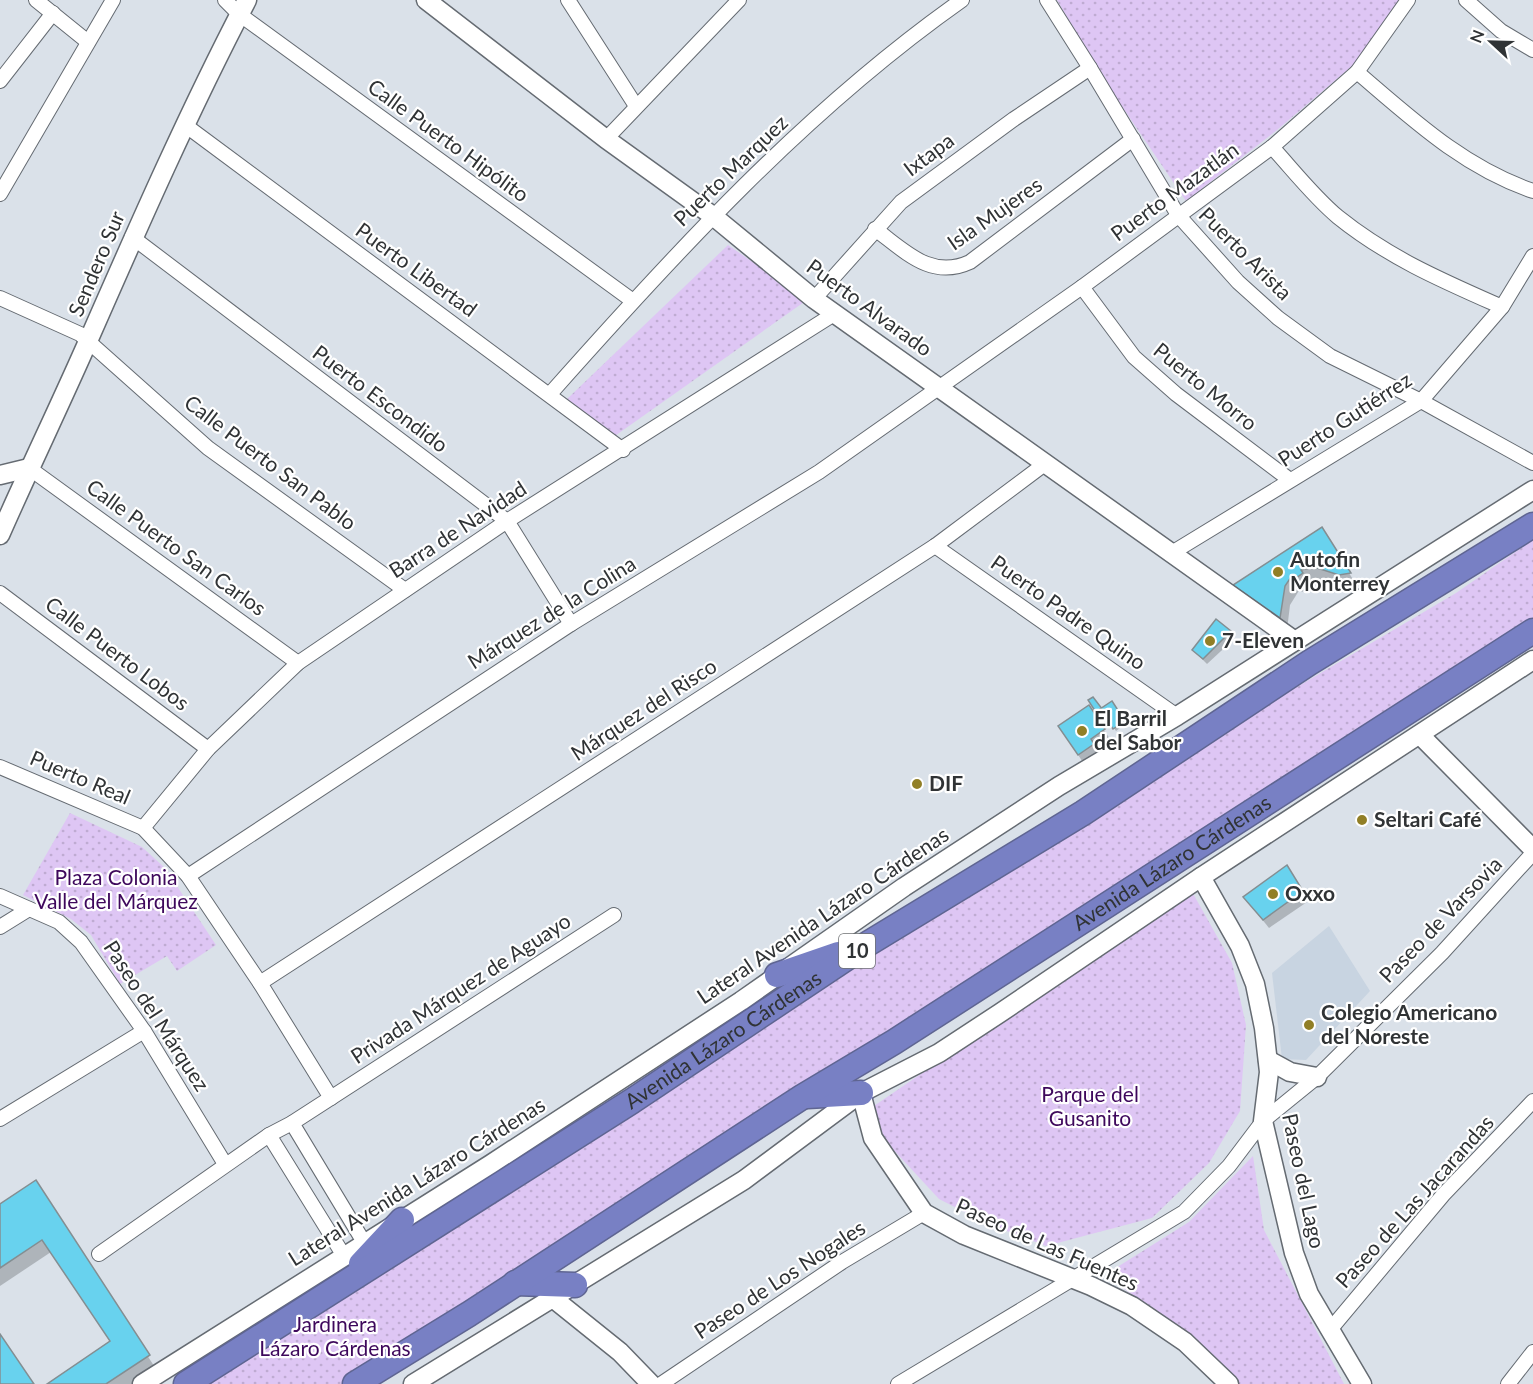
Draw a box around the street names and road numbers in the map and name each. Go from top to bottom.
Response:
street label: Calle Puerto Hipólito [364,73,534,207]
street label: Puerto Marquez [668,109,792,231]
street label: Ixtapa [898,127,958,181]
street label: Puerto Mazatlán [1105,136,1243,246]
street label: Isla Mujeres [942,171,1046,255]
street label: Puerto Arista [1194,201,1298,305]
street label: Sendero Sur [62,207,129,320]
street label: Puerto Libertad [351,216,482,321]
street label: Puerto Alvarado [802,253,937,361]
street label: Puerto Morro [1149,337,1263,435]
street label: Puerto Escondido [308,339,453,457]
street label: Puerto Gutiérrez [1273,366,1416,471]
street label: Calle Puerto San Pablo [180,389,362,535]
street label: Calle Puerto San Carlos [82,473,271,620]
street label: Barra de Navidad [384,475,531,582]
street label: Puerto Padre Quino [987,549,1151,675]
street label: Márquez de la Colina [463,550,640,674]
street label: Calle Puerto Lobos [41,591,195,715]
street label: Márquez del Risco [566,652,721,765]
street label: Puerto Real [27,744,135,809]
street label: Avenida Lázaro Cárdenas [1067,789,1275,935]
street label: Lateral Avenida Lázaro Cárdenas [692,821,953,1008]
street label: Paseo de Varsovia [1373,851,1506,987]
street label: Privada Márquez de Aguayo [346,907,575,1068]
road number: 10 [839,934,875,968]
street label: Paseo del Márquez [99,935,215,1095]
street label: Avenida Lázaro Cárdenas [620,964,826,1113]
street label: Lateral Avenida Lázaro Cárdenas [283,1091,549,1270]
street label: Paseo de Las Jacarandas [1330,1109,1498,1293]
street label: Paseo del Lago [1278,1111,1331,1250]
street label: Paseo de Las Fuentes [952,1192,1143,1295]
street label: Paseo de Los Nogales [689,1214,869,1343]

